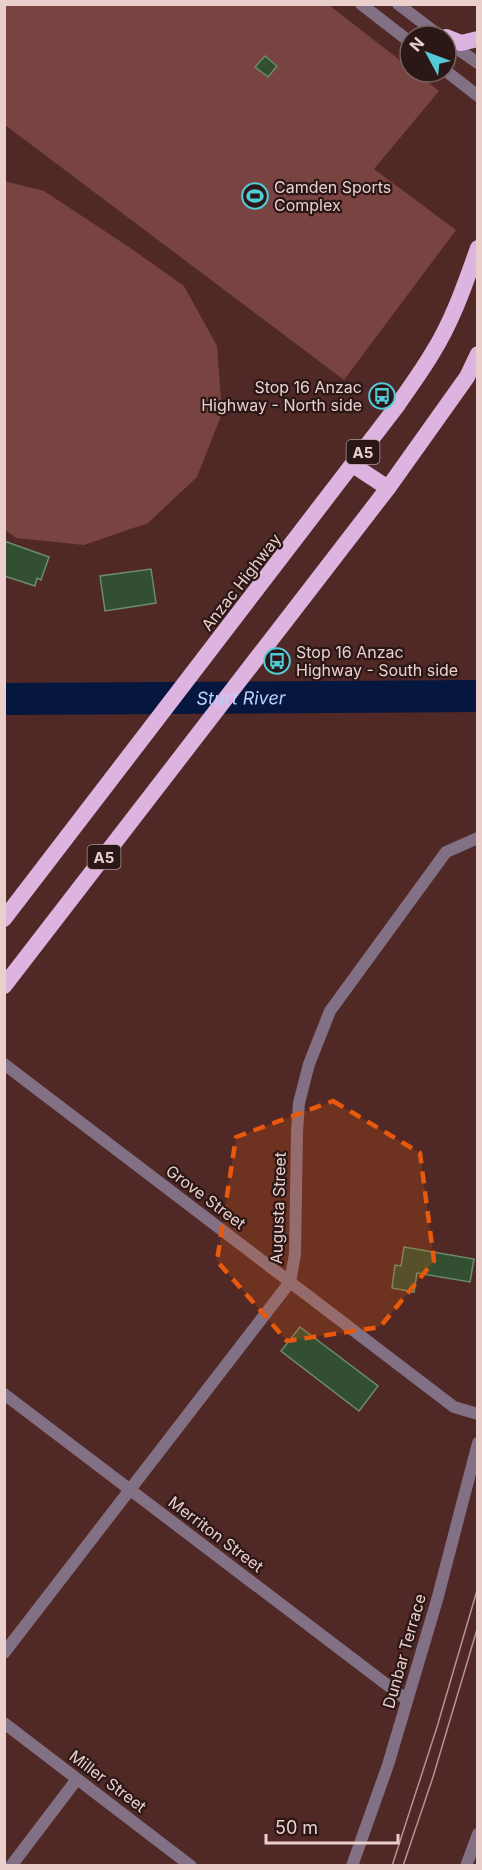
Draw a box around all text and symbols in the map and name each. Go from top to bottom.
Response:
north arrow [398,24,458,84]
text: N [405,33,428,55]
place label: Camden Sports Complex [274,177,391,215]
sports icon: Camden Sports Complex [240,181,270,211]
place label: Stop 16 Anzac Highway - North side [201,377,362,415]
bus stop icon: Stop 16 Anzac Highway - North side [367,381,397,411]
road number: A5 [346,440,380,464]
street label: Anzac Highway [197,529,285,635]
place label: Stop 16 Anzac Highway - South side [296,642,458,680]
bus stop icon: Stop 16 Anzac Highway - South side [262,646,292,676]
water label: Sturt River [196,687,287,708]
road number: A5 [88,845,120,869]
street label: Augusta Street [266,1152,290,1264]
street label: Grove Street [162,1161,250,1233]
street label: Merriton Street [164,1492,268,1576]
street label: Dunbar Terrace [378,1591,430,1711]
street label: Miller Street [66,1746,150,1816]
scale bar [266,1807,398,1845]
text: 50 m [275,1817,318,1838]

